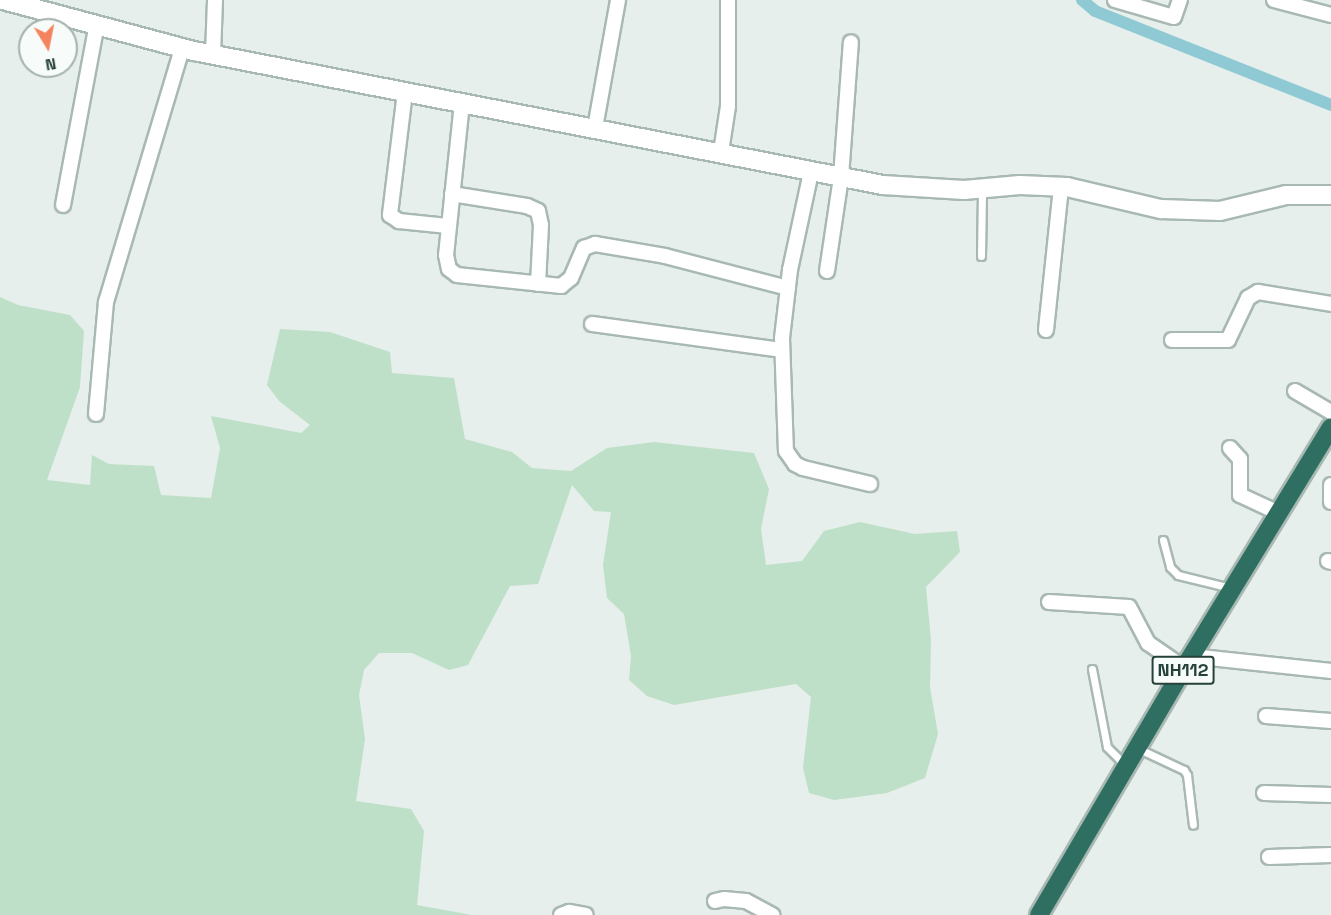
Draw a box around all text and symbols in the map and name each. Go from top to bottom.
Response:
north arrow [18,18,78,78]
text: N [44,53,58,76]
road number: NH112 [1152,655,1214,685]

